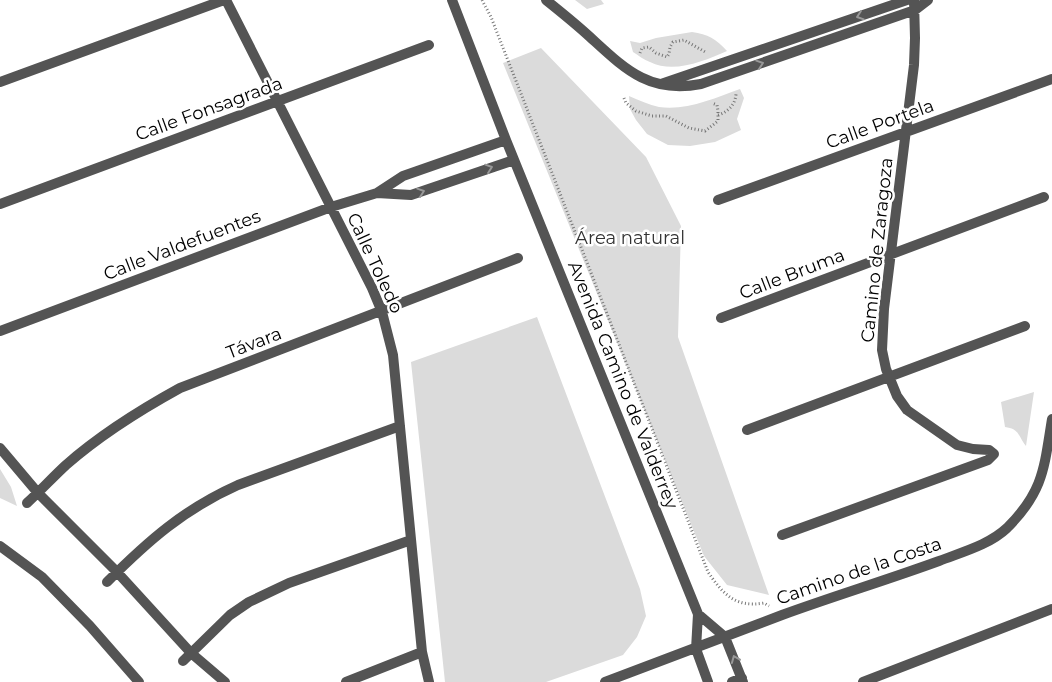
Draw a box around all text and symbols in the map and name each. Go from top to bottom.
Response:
one-way arrow [857,10,865,20]
one-way arrow [755,59,763,69]
street label: Calle Fonsagrada [133,72,285,146]
street label: Calle Portela [823,94,937,154]
street label: Camino de Zaragoza [856,156,898,344]
one-way arrow [484,164,493,174]
one-way arrow [417,187,425,197]
street label: Calle Valdefuentes [100,205,264,285]
street label: Calle Toledo [342,209,408,317]
park label: Área natural [575,227,685,249]
street label: Calle Bruma [736,244,848,304]
street label: Avenida Camino de Valderrey [563,258,683,512]
street label: Távara [223,322,285,364]
street label: Camino de la Costa [773,532,945,610]
one-way arrow [730,655,741,664]

